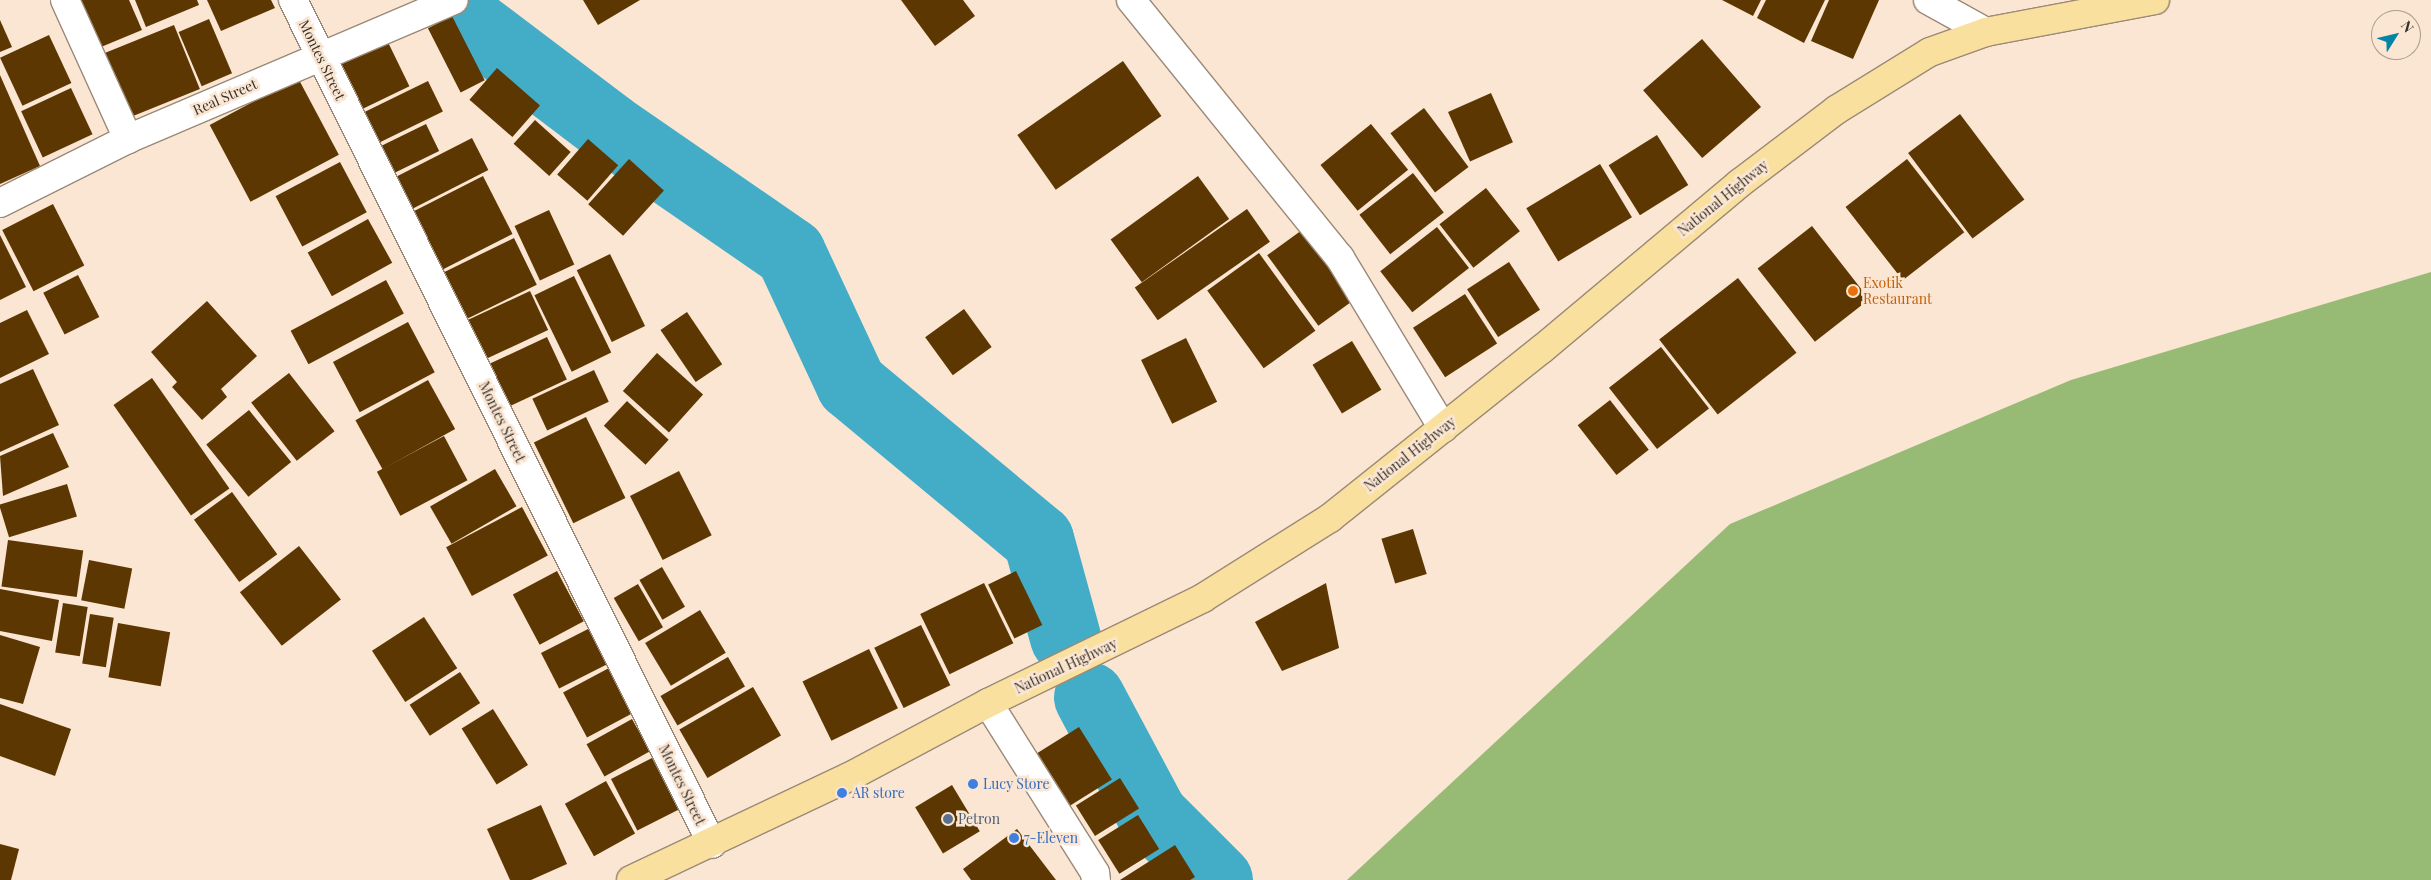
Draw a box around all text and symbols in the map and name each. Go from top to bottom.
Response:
north arrow [2371,10,2421,60]
street label: Montes Street [295,17,349,103]
text: N [2397,17,2418,36]
street label: Real Street [190,75,260,119]
street label: National Highway [1675,157,1771,239]
place label: Exotik Restaurant [1863,275,1932,308]
marker: Exotik Restaurant [1847,285,1859,297]
street label: Montes Street [475,379,529,465]
street label: National Highway [1361,413,1459,495]
street label: National Highway [1012,635,1120,697]
street label: Montes Street [655,742,709,828]
place label: Lucy Store [983,776,1050,792]
marker: Lucy Store [967,778,979,790]
place label: AR store [852,785,905,801]
marker: AR store [836,787,848,799]
place label: Petron [958,811,1000,827]
marker: Petron [942,813,954,825]
place label: 7-Eleven [1024,830,1078,846]
marker: 7-Eleven [1008,832,1020,844]

